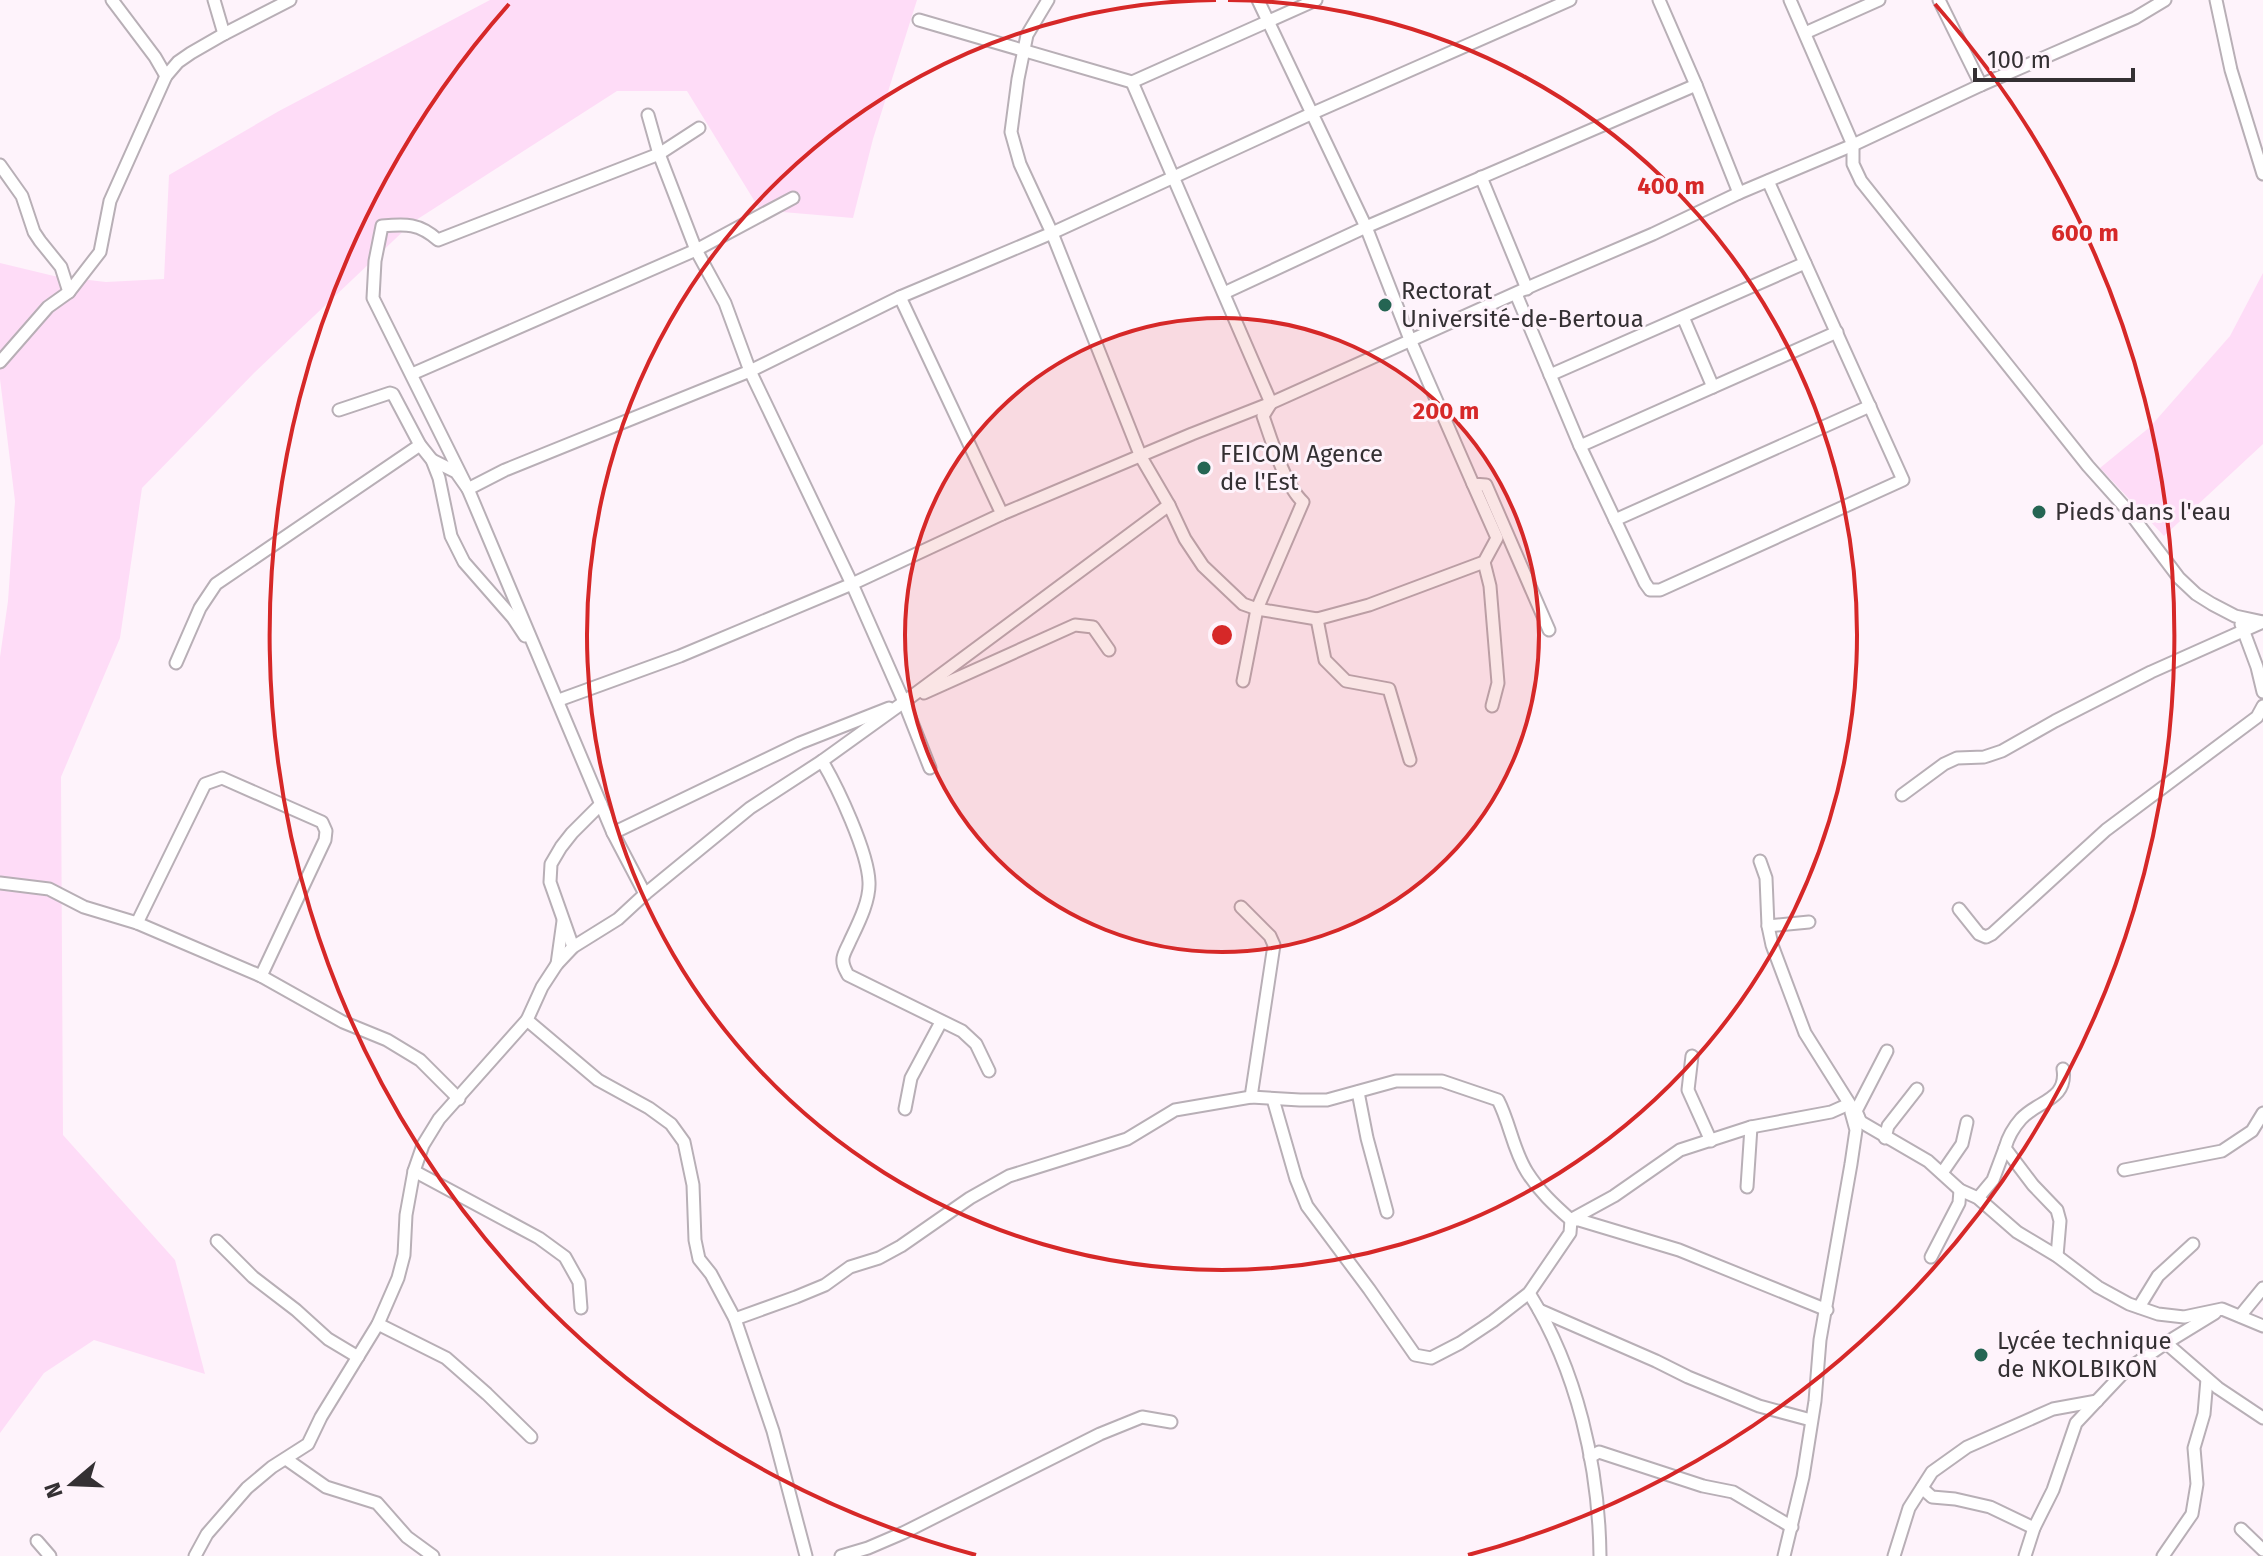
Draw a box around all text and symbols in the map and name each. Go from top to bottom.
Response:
scale bar [1975,32,2133,82]
text: 100 m [1987,46,2051,74]
text: 400 m [1637,172,1705,200]
text: 600 m [2051,219,2119,247]
place label: Rectorat Université-de-Bertoua [1401,277,1644,333]
marker: Rectorat Université-de-Bertoua [1376,296,1394,314]
text: 200 m [1413,397,1479,425]
place label: FEICOM Agence de l'Est [1220,440,1383,496]
marker: FEICOM Agence de l'Est [1195,459,1213,477]
place label: Pieds dans l'eau [2055,498,2231,526]
marker: Pieds dans l'eau [2030,503,2048,521]
centre of rings [1208,621,1236,649]
place label: Lycée technique de NKOLBIKON [1997,1327,2172,1383]
marker: Lycée technique de NKOLBIKON [1972,1346,1990,1364]
north arrow [32,1444,112,1524]
text: N [38,1479,69,1502]

